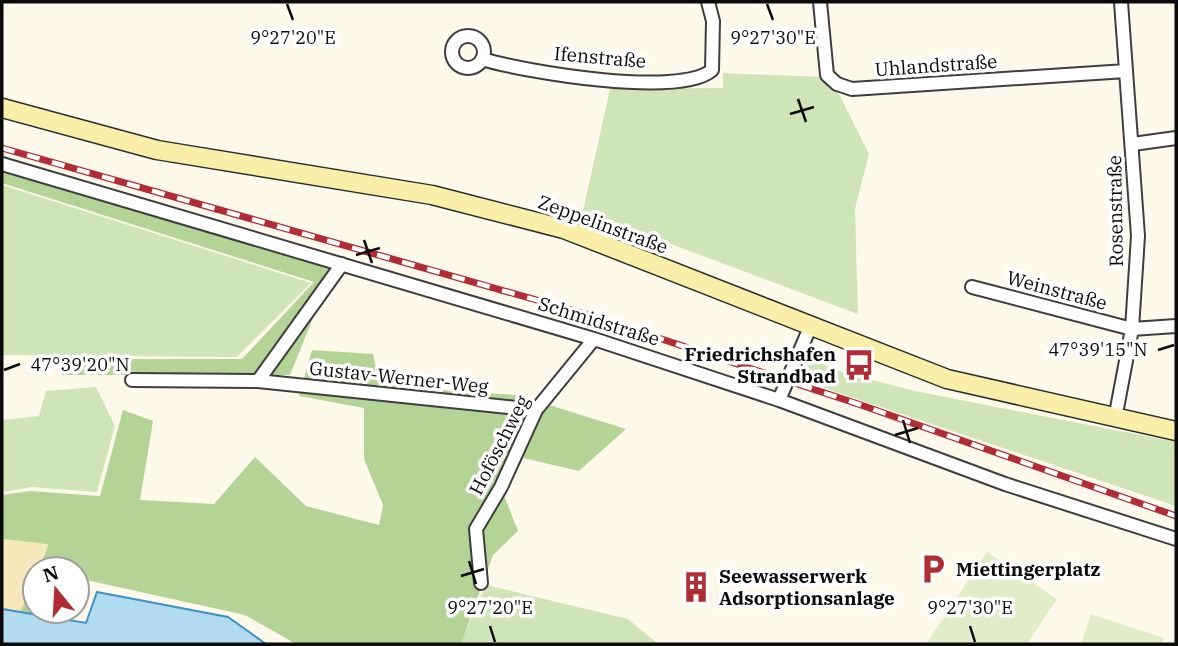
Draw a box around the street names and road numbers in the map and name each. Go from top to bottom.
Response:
street label: Ifenstraße [553,41,647,73]
street label: Uhlandstraße [874,49,998,81]
street label: Rosenstraße [1102,155,1128,267]
street label: Zeppelinstraße [535,189,671,259]
street label: Weinstraße [1004,265,1110,315]
street label: Schmidstraße [535,291,663,351]
street label: Gustav-Werner-Weg [308,356,490,398]
street label: Hoföschweg [464,391,535,499]

